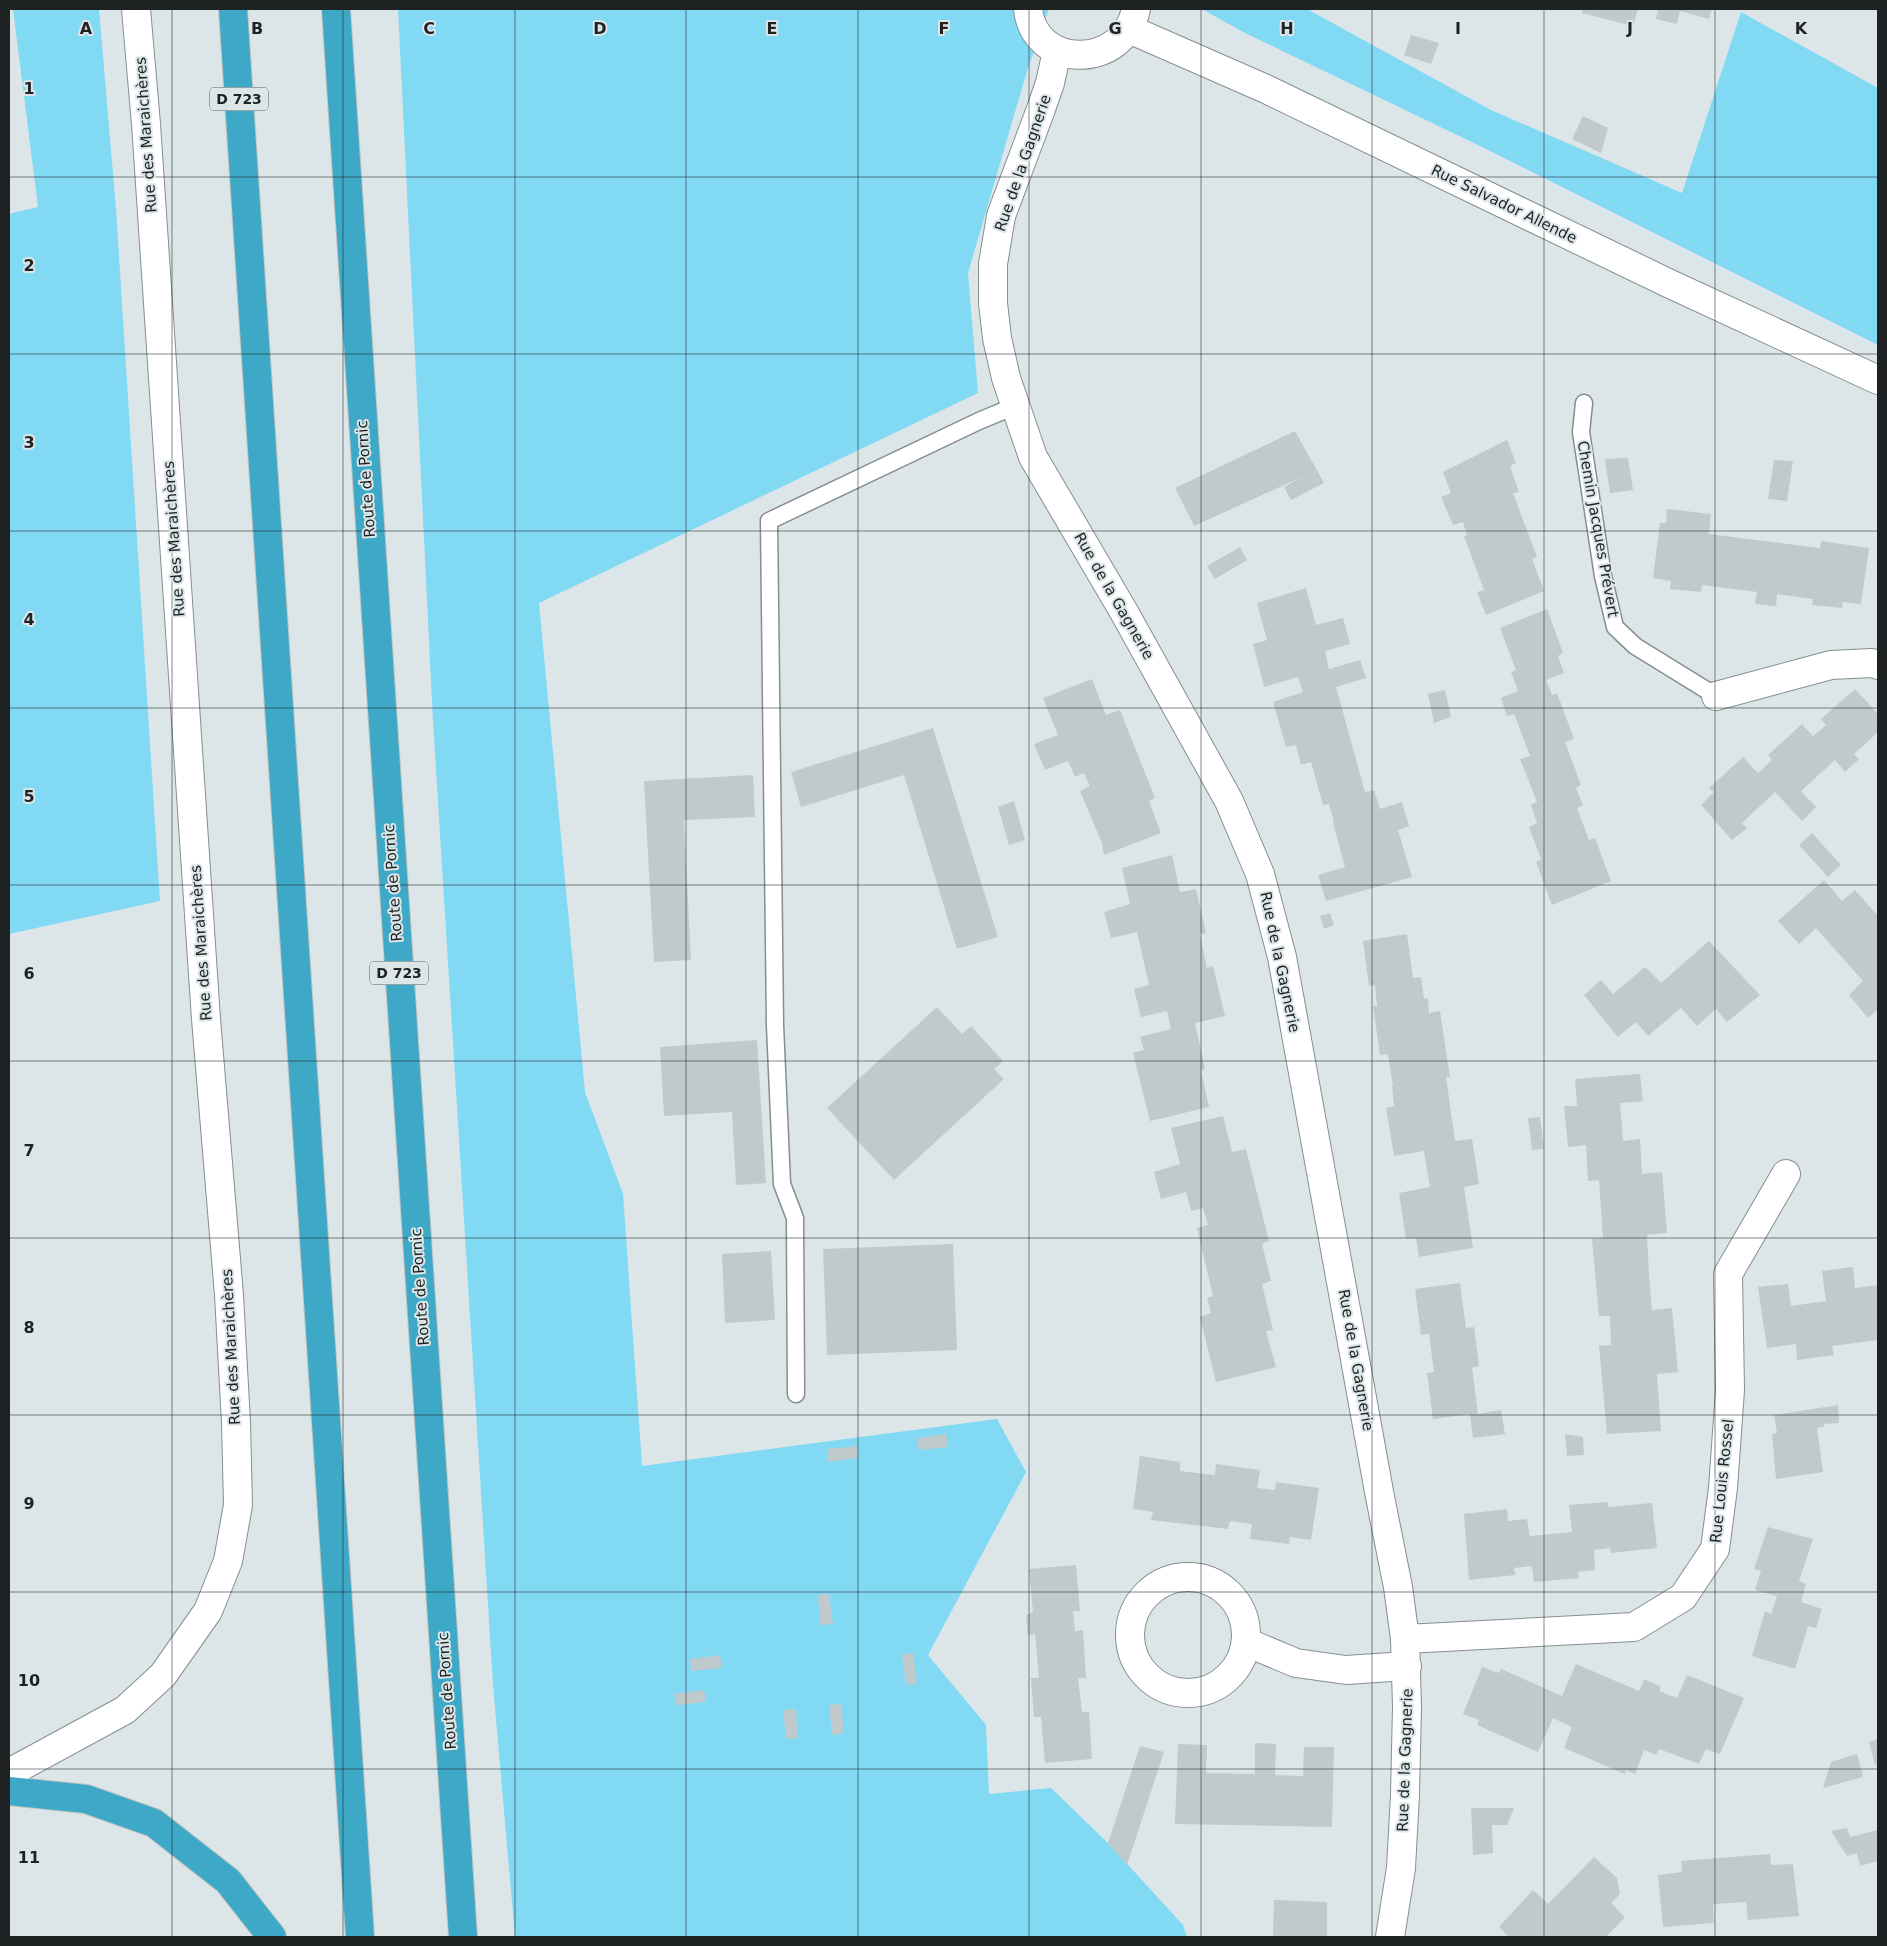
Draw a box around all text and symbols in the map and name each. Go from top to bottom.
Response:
text: A [80,19,93,38]
text: B [251,19,263,38]
text: C [423,19,435,38]
text: D [593,19,607,38]
text: E [767,19,777,38]
text: F [939,19,949,38]
text: G [1108,19,1122,38]
text: H [1280,19,1294,38]
text: I [1455,19,1461,38]
text: J [1626,19,1633,38]
text: K [1795,19,1808,38]
street label: Rue des Maraichères [132,56,160,213]
text: 1 [23,79,35,98]
road number: D 723 [210,88,268,110]
street label: Rue de la Gagnerie [991,92,1055,234]
street label: Rue Salvador Allende [1428,161,1580,247]
text: 2 [23,256,35,275]
street label: Route de Pornic [353,420,379,538]
text: 3 [23,433,35,452]
street label: Chemin Jacques Prévert [1574,439,1622,619]
street label: Rue des Maraichères [160,460,188,617]
street label: Rue de la Gagnerie [1070,529,1158,663]
text: 4 [23,610,35,629]
text: 5 [23,787,35,806]
street label: Route de Pornic [380,824,406,942]
street label: Rue des Maraichères [187,864,215,1021]
street label: Rue de la Gagnerie [1256,890,1304,1034]
road number: D 723 [370,961,428,984]
text: 6 [23,964,35,983]
text: 7 [23,1141,35,1160]
street label: Route de Pornic [407,1228,433,1346]
street label: Rue des Maraichères [218,1268,244,1425]
street label: Rue de la Gagnerie [1335,1288,1377,1432]
text: 8 [23,1318,35,1337]
street label: Rue Louis Rossel [1707,1418,1737,1544]
text: 9 [23,1494,35,1513]
street label: Route de Pornic [434,1632,460,1750]
text: 10 [18,1671,40,1690]
street label: Rue de la Gagnerie [1394,1688,1416,1832]
text: 11 [18,1848,40,1867]

